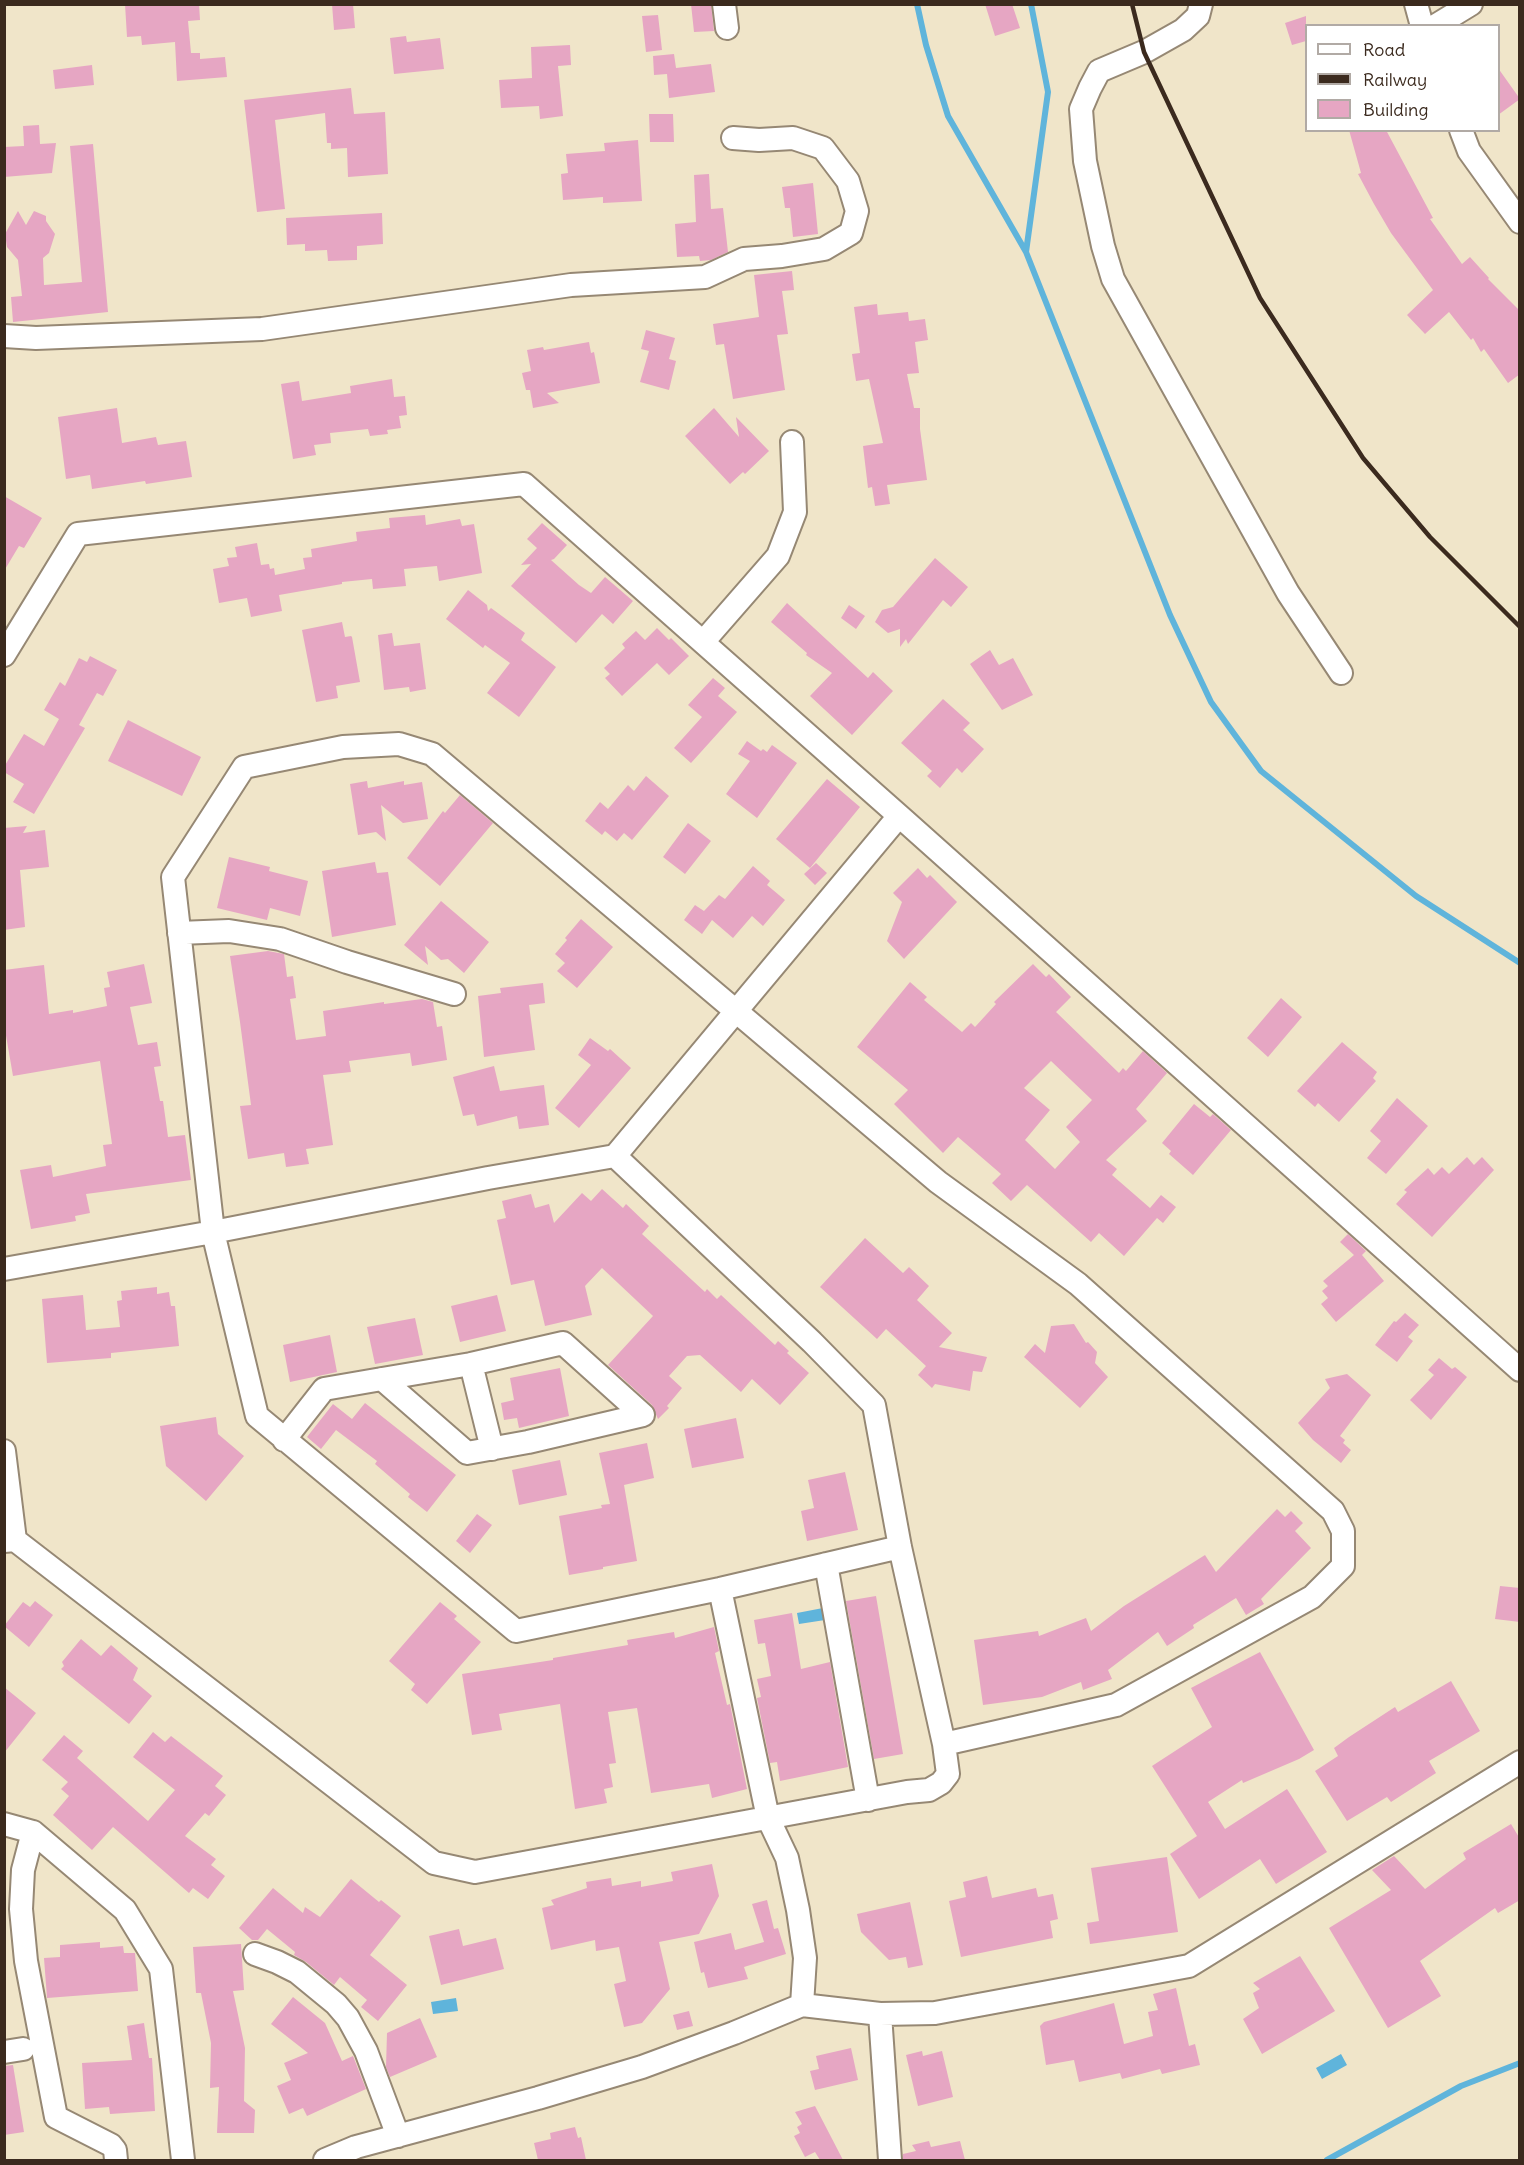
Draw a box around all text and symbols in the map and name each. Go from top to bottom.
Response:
legend [1305,24,1500,132]
text: Road [1363,38,1405,61]
text: Railway [1363,68,1427,91]
text: Building [1363,98,1428,121]

